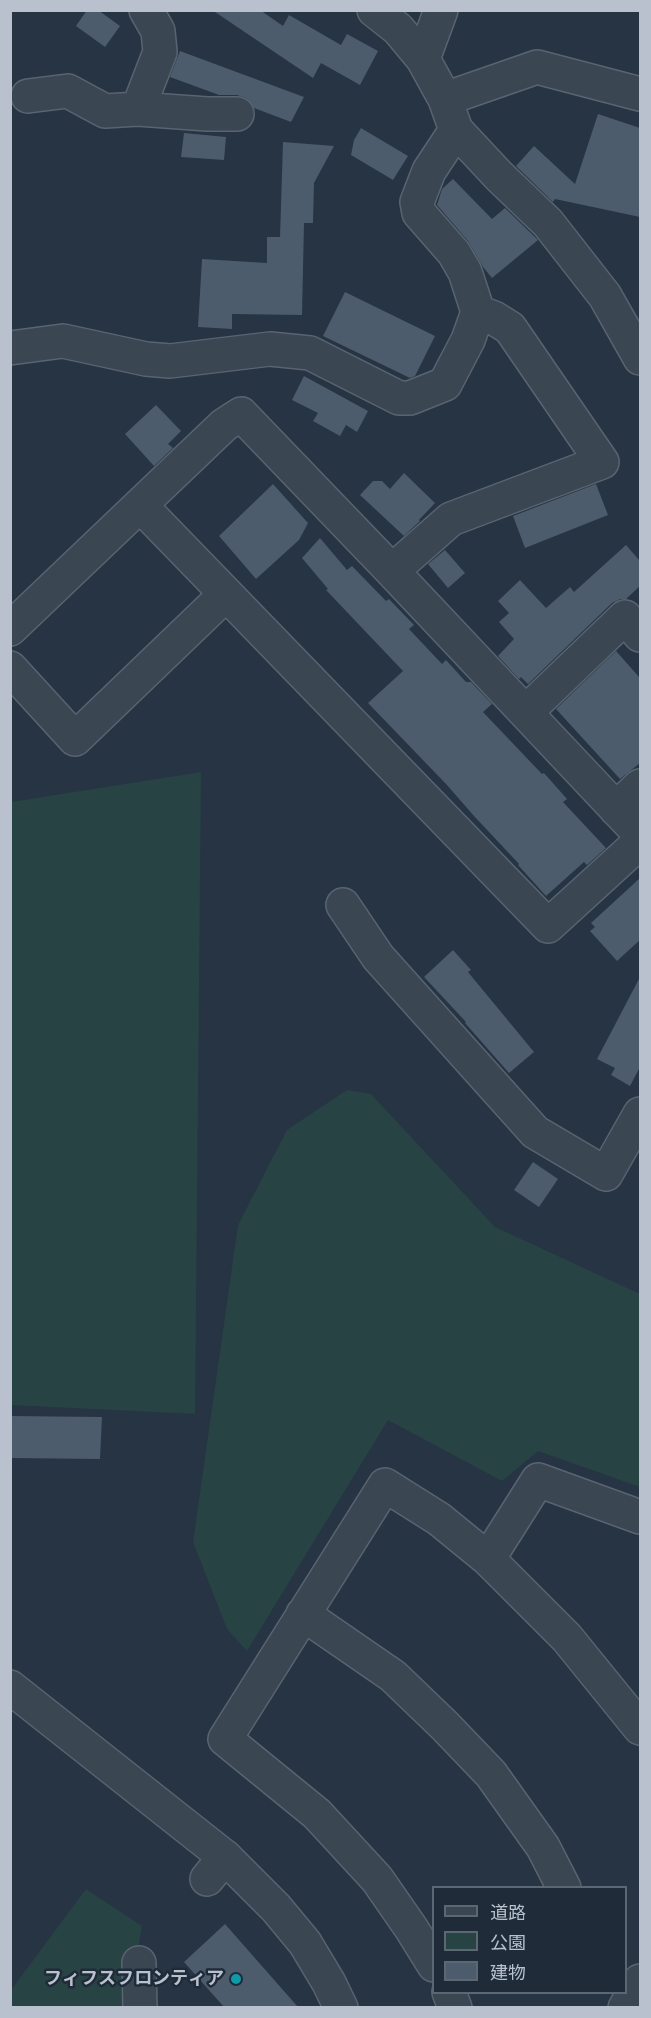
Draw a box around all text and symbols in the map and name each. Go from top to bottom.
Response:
legend [432,1886,627,1994]
text: 道路 [490,1901,526,1924]
text: 公園 [490,1931,526,1954]
text: 建物 [490,1961,526,1984]
place label: フィフスフロンティア [44,1968,224,1990]
marker: フィフスフロンティア [229,1972,243,1986]

